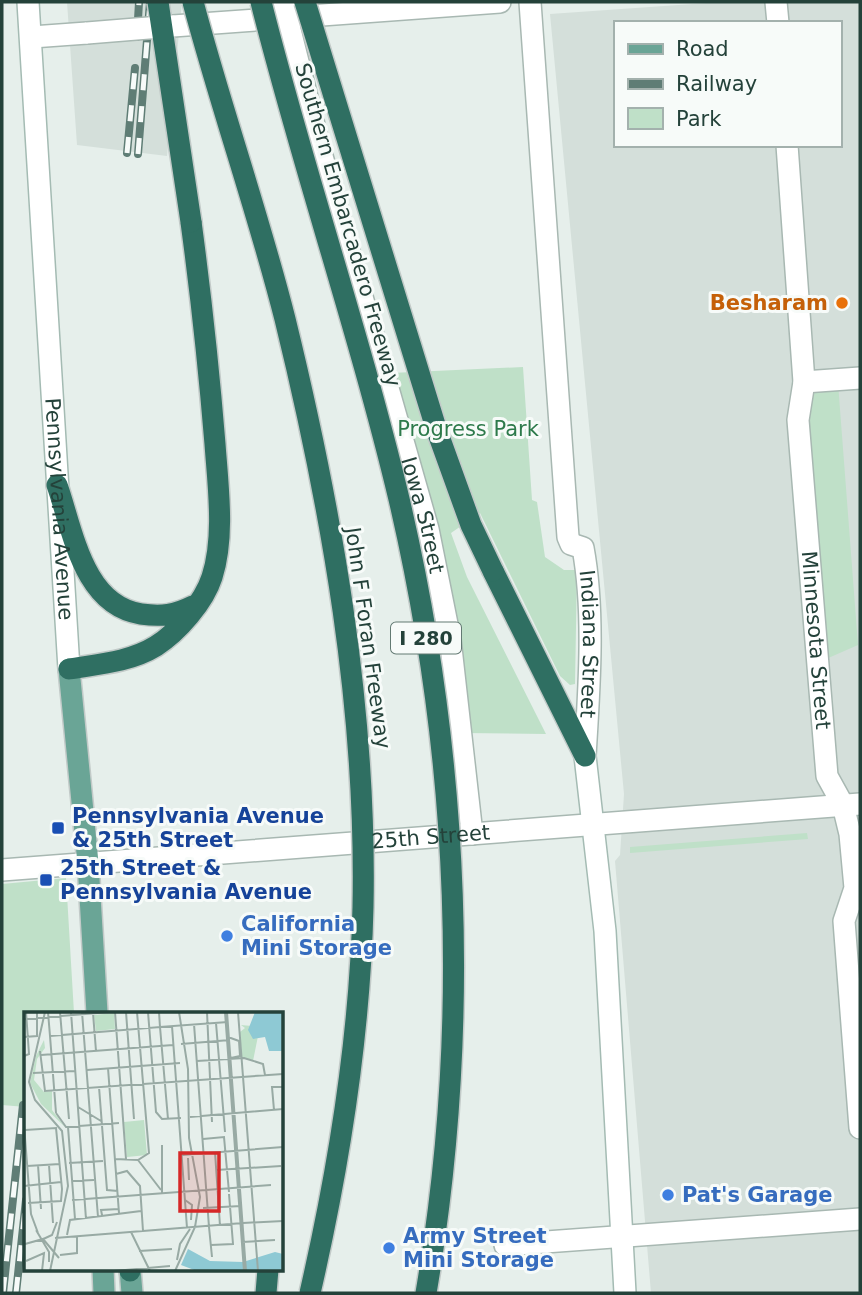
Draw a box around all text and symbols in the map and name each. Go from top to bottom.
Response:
legend [614,21,841,147]
text: Road [676,37,729,61]
street label: Southern Embarcadero Freeway [290,60,406,390]
text: Railway [676,72,757,96]
text: Park [676,107,722,131]
place label: Besharam [710,291,828,315]
marker: Besharam [834,295,850,311]
street label: Pennsylvania Avenue [40,397,78,621]
park label: Progress Park [397,417,540,441]
street label: Iowa Street [396,454,449,576]
street label: John F Foran Freeway [340,524,395,750]
street label: Minnesota Street [797,550,835,730]
street label: Indiana Street [574,569,602,719]
road number: I 280 [391,622,461,653]
place label: Pennsylvania Avenue & 25th Street [72,804,324,852]
marker: Pennsylvania Avenue & 25th Street [50,820,66,836]
street label: 25th Street [371,820,491,854]
place label: 25th Street & Pennsylvania Avenue [60,856,312,904]
marker: 25th Street & Pennsylvania Avenue [38,872,54,888]
place label: California Mini Storage [241,912,392,960]
marker: California Mini Storage [219,928,235,944]
inset map [24,1012,284,1270]
place label: Pat's Garage [682,1183,833,1207]
marker: Pat's Garage [660,1187,676,1203]
place label: Army Street Mini Storage [403,1224,554,1272]
marker: Army Street Mini Storage [381,1240,397,1256]

